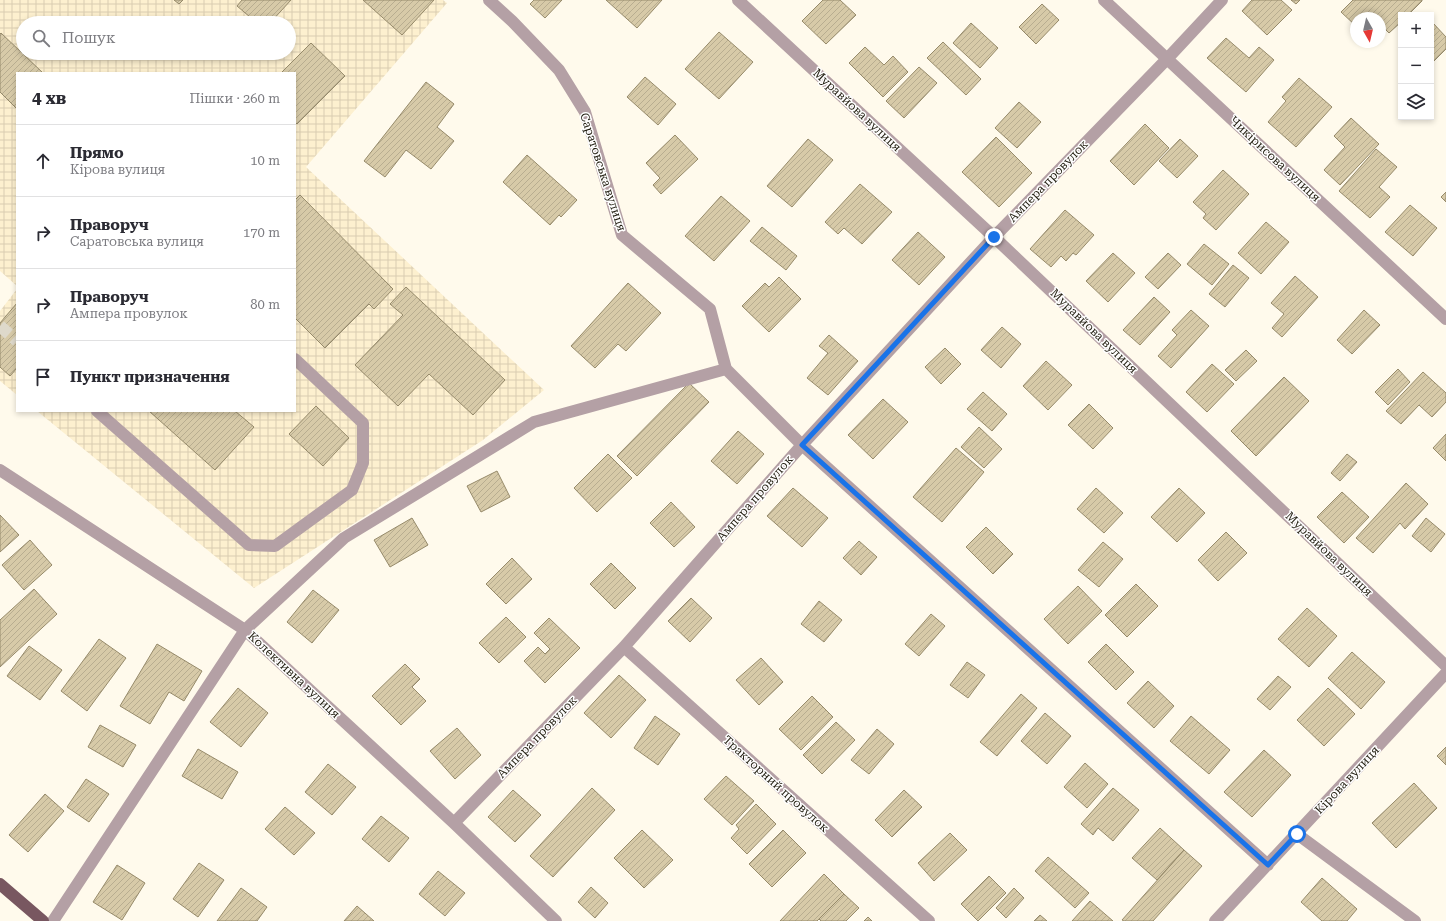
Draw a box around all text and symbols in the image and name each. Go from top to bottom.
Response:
north arrow [1350,12,1386,48]
map controls [1398,12,1434,120]
button: + [1398,12,1434,48]
search box [16,16,296,60]
icon: search [30,27,52,49]
text: Пошук [62,29,115,47]
button: − [1398,48,1434,84]
street label: Муравйова вулиця [810,66,904,155]
button: layers [1398,84,1434,120]
text: 4 хв [32,88,66,108]
text: Пішки · 260 m [190,91,280,106]
street label: Саратовська вулиця [577,111,629,233]
street label: Чикірисова вулиця [1227,113,1323,205]
street label: Ампера провулок [1005,137,1091,225]
text: Прямо [70,144,124,162]
icon: ahead [32,150,54,172]
text: 10 m [250,153,280,168]
text: Кірова вулиця [70,162,165,177]
text: Праворуч [70,216,149,234]
icon: right [32,222,54,244]
text: 170 m [243,225,280,240]
route end [985,228,1003,246]
text: Саратовська вулиця [70,234,204,249]
street label: Муравйова вулиця [1048,286,1140,376]
text: Праворуч [70,288,149,306]
icon: right [32,294,54,316]
text: 80 m [250,297,280,312]
text: Ампера провулок [70,306,188,321]
icon: arrive [32,366,54,388]
text: Пункт призначення [70,368,230,386]
street label: Ампера провулок [714,452,796,544]
street label: Муравйова вулиця [1283,509,1375,599]
street label: Колективна вулиця [245,629,343,721]
street label: Ампера провулок [494,693,580,781]
street label: Тракторний провулок [720,733,832,835]
street label: Кірова вулиця [1312,743,1382,817]
route start [1288,825,1306,843]

